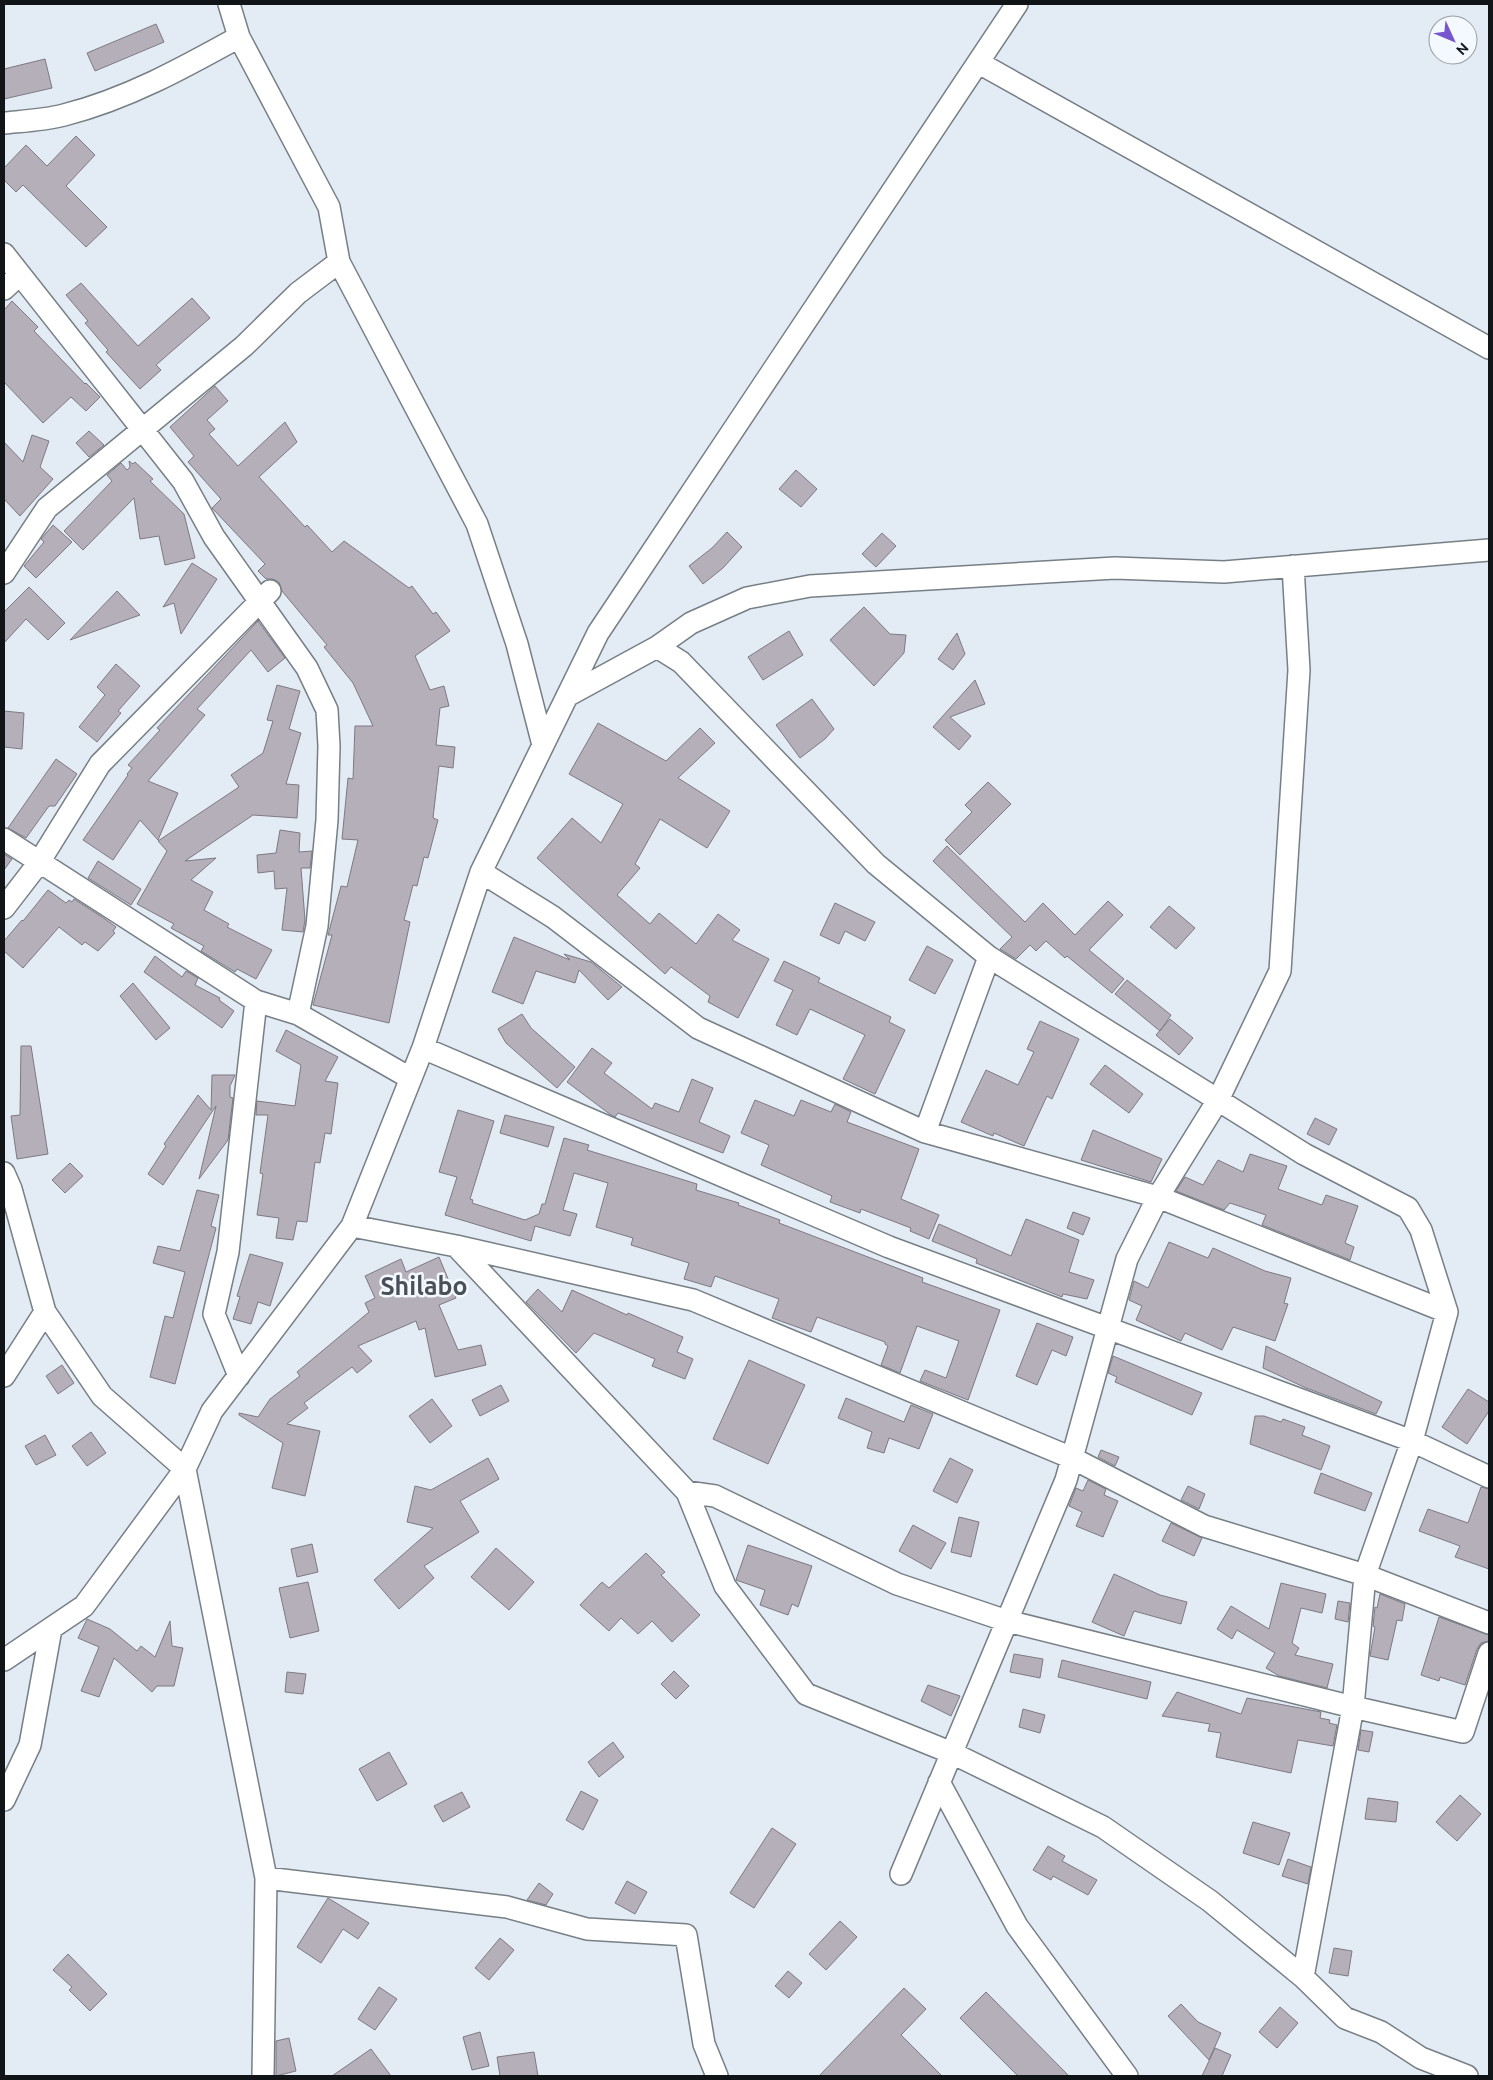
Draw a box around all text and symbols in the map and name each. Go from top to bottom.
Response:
north arrow [1428,15,1478,65]
text: N [1453,40,1472,58]
district label: Shilabo [380,1272,468,1300]

